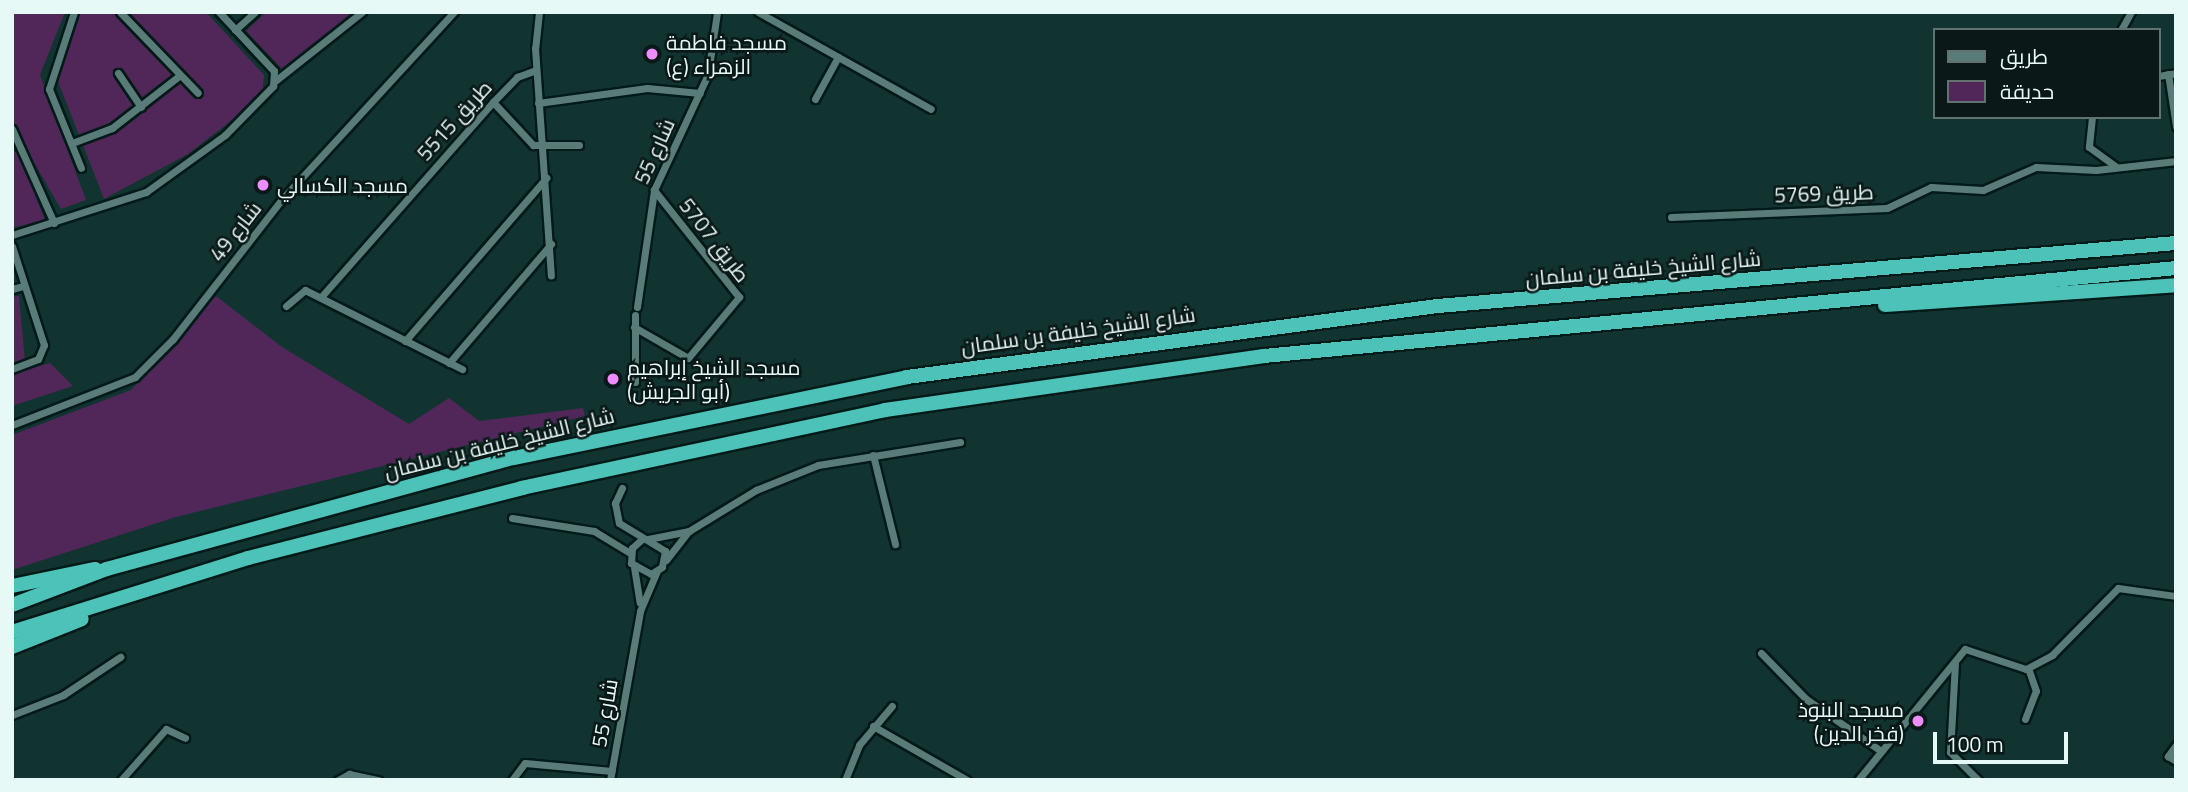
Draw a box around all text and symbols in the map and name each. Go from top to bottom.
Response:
legend [1932,28,2160,119]
place label: مسجد فاطمة الزهراء (ع) [666,29,787,79]
text: طريق [2000,40,2048,72]
marker: مسجد فاطمة الزهراء (ع) [644,46,660,62]
street label: طريق 5515 [411,75,497,165]
text: حديقة [2000,75,2054,107]
street label: شارع 55 [628,114,680,188]
place label: مسجد الكسالي [277,172,408,198]
marker: مسجد الكسالي [255,177,271,193]
street label: طريق 5769 [1774,179,1874,207]
street label: طريق 5707 [674,193,756,287]
street label: شارع 49 [204,196,266,266]
street label: شارع الشيخ خليفة بن سلمان [1524,245,1762,291]
street label: شارع الشيخ خليفة بن سلمان [959,301,1197,359]
place label: مسجد الشيخ إبراهيم (أبو الجريش) [627,354,800,404]
marker: مسجد الشيخ إبراهيم (أبو الجريش) [605,371,621,387]
street label: شارع الشيخ خليفة بن سلمان [381,402,617,484]
street label: شارع 55 [586,677,622,749]
place label: مسجد البنوذ (فخر الدين) [1798,696,1904,746]
marker: مسجد البنوذ (فخر الدين) [1910,713,1926,729]
scale bar [1936,718,2071,762]
text: 100 m [1946,728,2003,760]

